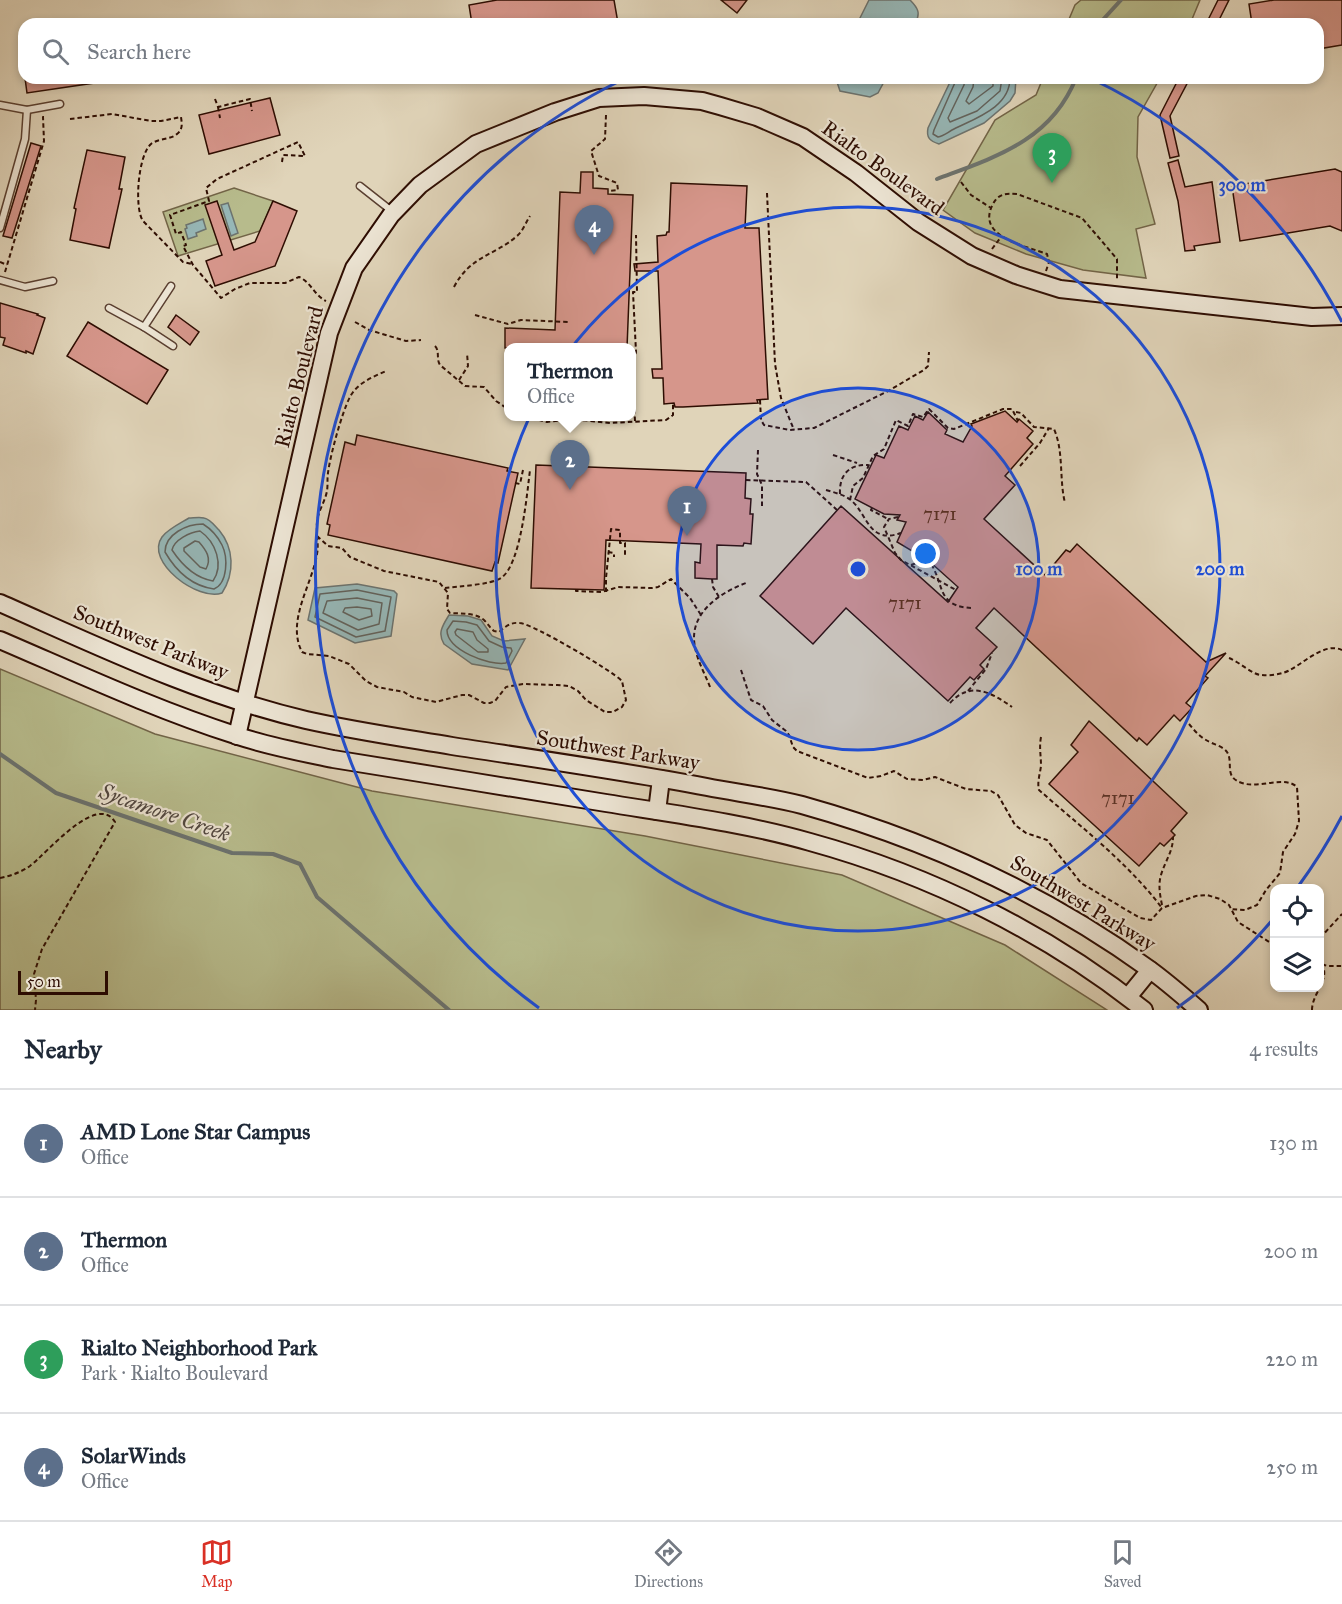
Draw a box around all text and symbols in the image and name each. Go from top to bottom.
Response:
search box [18,18,1324,84]
icon: search [39,35,72,68]
text: Search here [87,38,191,65]
street label: Rialto Boulevard [817,115,950,221]
pin: 3 [1032,134,1072,183]
text: 300 m [1218,174,1266,197]
pin: 4 [574,206,614,255]
street label: Rialto Boulevard [269,303,329,451]
popup [504,343,636,421]
text: Thermon [527,357,613,384]
text: Office [527,384,575,408]
pin: 2 [550,440,590,490]
pin: 1 [668,486,706,536]
house number: 7171 [923,503,957,525]
your location [911,539,940,568]
text: 100 m [1016,558,1063,580]
text: 200 m [1196,558,1245,580]
centre of rings [848,559,868,579]
house number: 7171 [888,592,922,614]
street label: Southwest Parkway [70,599,233,685]
street label: Southwest Parkway [535,724,703,776]
water label: Sycamore Creek [95,777,234,848]
house number: 7171 [1101,787,1135,809]
street label: Southwest Parkway [1006,849,1161,957]
map controls [1270,884,1324,992]
button: locate [1270,884,1324,938]
button: layers [1270,938,1324,992]
scale bar [18,968,108,995]
text: 50 m [27,972,61,991]
text: Nearby [24,1033,102,1065]
text: 4 results [1249,1037,1318,1061]
text: AMD Lone Star Campus [81,1118,310,1145]
text: 1 [40,1131,47,1155]
text: 130 m [1269,1131,1318,1155]
text: Office [81,1145,129,1169]
text: Thermon [81,1226,167,1253]
text: 2 [39,1239,48,1263]
text: 200 m [1264,1239,1318,1263]
text: Office [81,1253,129,1277]
text: Rialto Neighborhood Park [81,1334,318,1361]
text: 3 [40,1347,48,1371]
text: 220 m [1266,1347,1318,1371]
text: Park · Rialto Boulevard [81,1361,268,1385]
text: SolarWinds [81,1442,186,1469]
text: 4 [38,1455,49,1479]
text: 250 m [1266,1455,1318,1479]
text: Office [81,1469,129,1493]
tab: Map [200,1536,233,1591]
tab: Directions [634,1536,703,1591]
tab: Saved [1104,1536,1142,1591]

